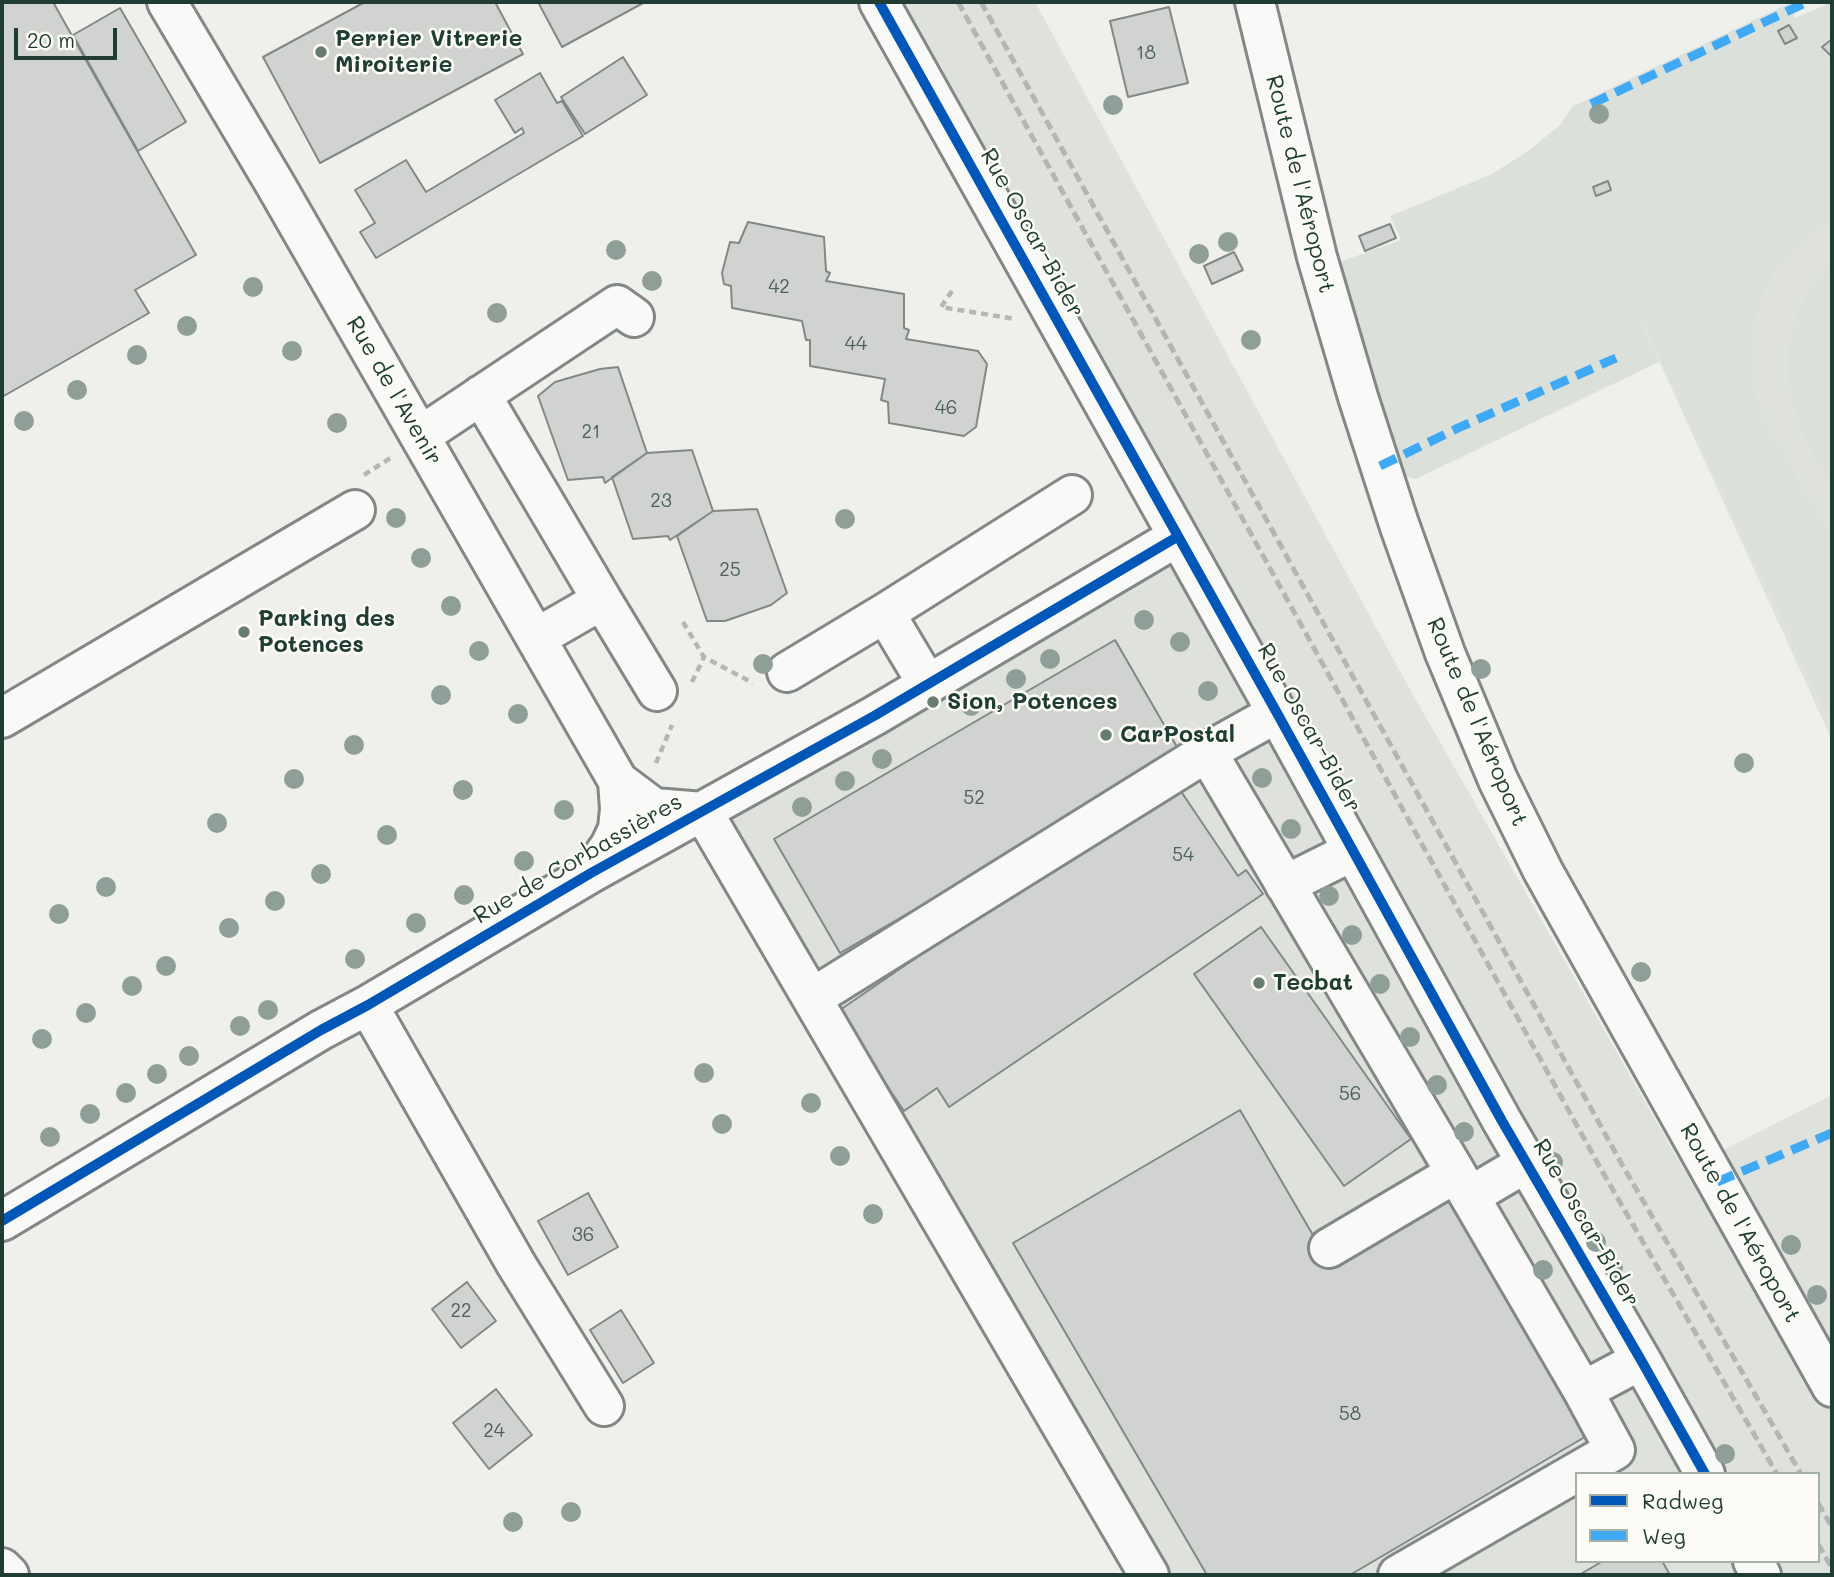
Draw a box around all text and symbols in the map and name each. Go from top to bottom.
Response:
scale bar [18,14,121,58]
place label: Perrier Vitrerie Miroiterie [335,25,522,79]
text: 20 m [27,26,75,53]
house number: 18 [1136,42,1156,64]
marker: Perrier Vitrerie Miroiterie [313,44,329,60]
street label: Route de l'Aéroport [1260,72,1340,296]
street label: Rue Oscar-Bider [974,144,1090,322]
house number: 42 [768,276,790,298]
street label: Rue de l'Avenir [340,312,448,470]
house number: 44 [845,333,867,355]
house number: 46 [935,397,957,419]
house number: 21 [581,421,601,443]
house number: 23 [650,490,672,512]
house number: 25 [719,559,741,581]
place label: Parking des Potences [258,605,395,659]
street label: Route de l'Aéroport [1421,614,1533,830]
marker: Parking des Potences [236,624,252,640]
street label: Rue Oscar-Bider [1251,639,1367,817]
place label: Sion, Potences [947,688,1118,716]
marker: Sion, Potences [925,694,941,710]
place label: CarPostal [1120,721,1235,749]
marker: CarPostal [1098,727,1114,743]
house number: 52 [963,787,985,809]
street label: Rue de Corbassières [469,788,687,930]
house number: 54 [1172,844,1194,866]
place label: Tecbat [1273,969,1353,997]
marker: Tecbat [1251,975,1267,991]
house number: 56 [1339,1083,1361,1105]
street label: Route de l'Aéroport [1674,1119,1806,1327]
street label: Rue Oscar-Bider [1527,1134,1645,1312]
house number: 36 [572,1224,594,1246]
house number: 22 [450,1300,472,1322]
house number: 58 [1339,1403,1361,1425]
house number: 24 [483,1420,505,1442]
legend [1575,1472,1820,1563]
text: Radweg [1642,1487,1723,1514]
text: Weg [1642,1522,1686,1549]

